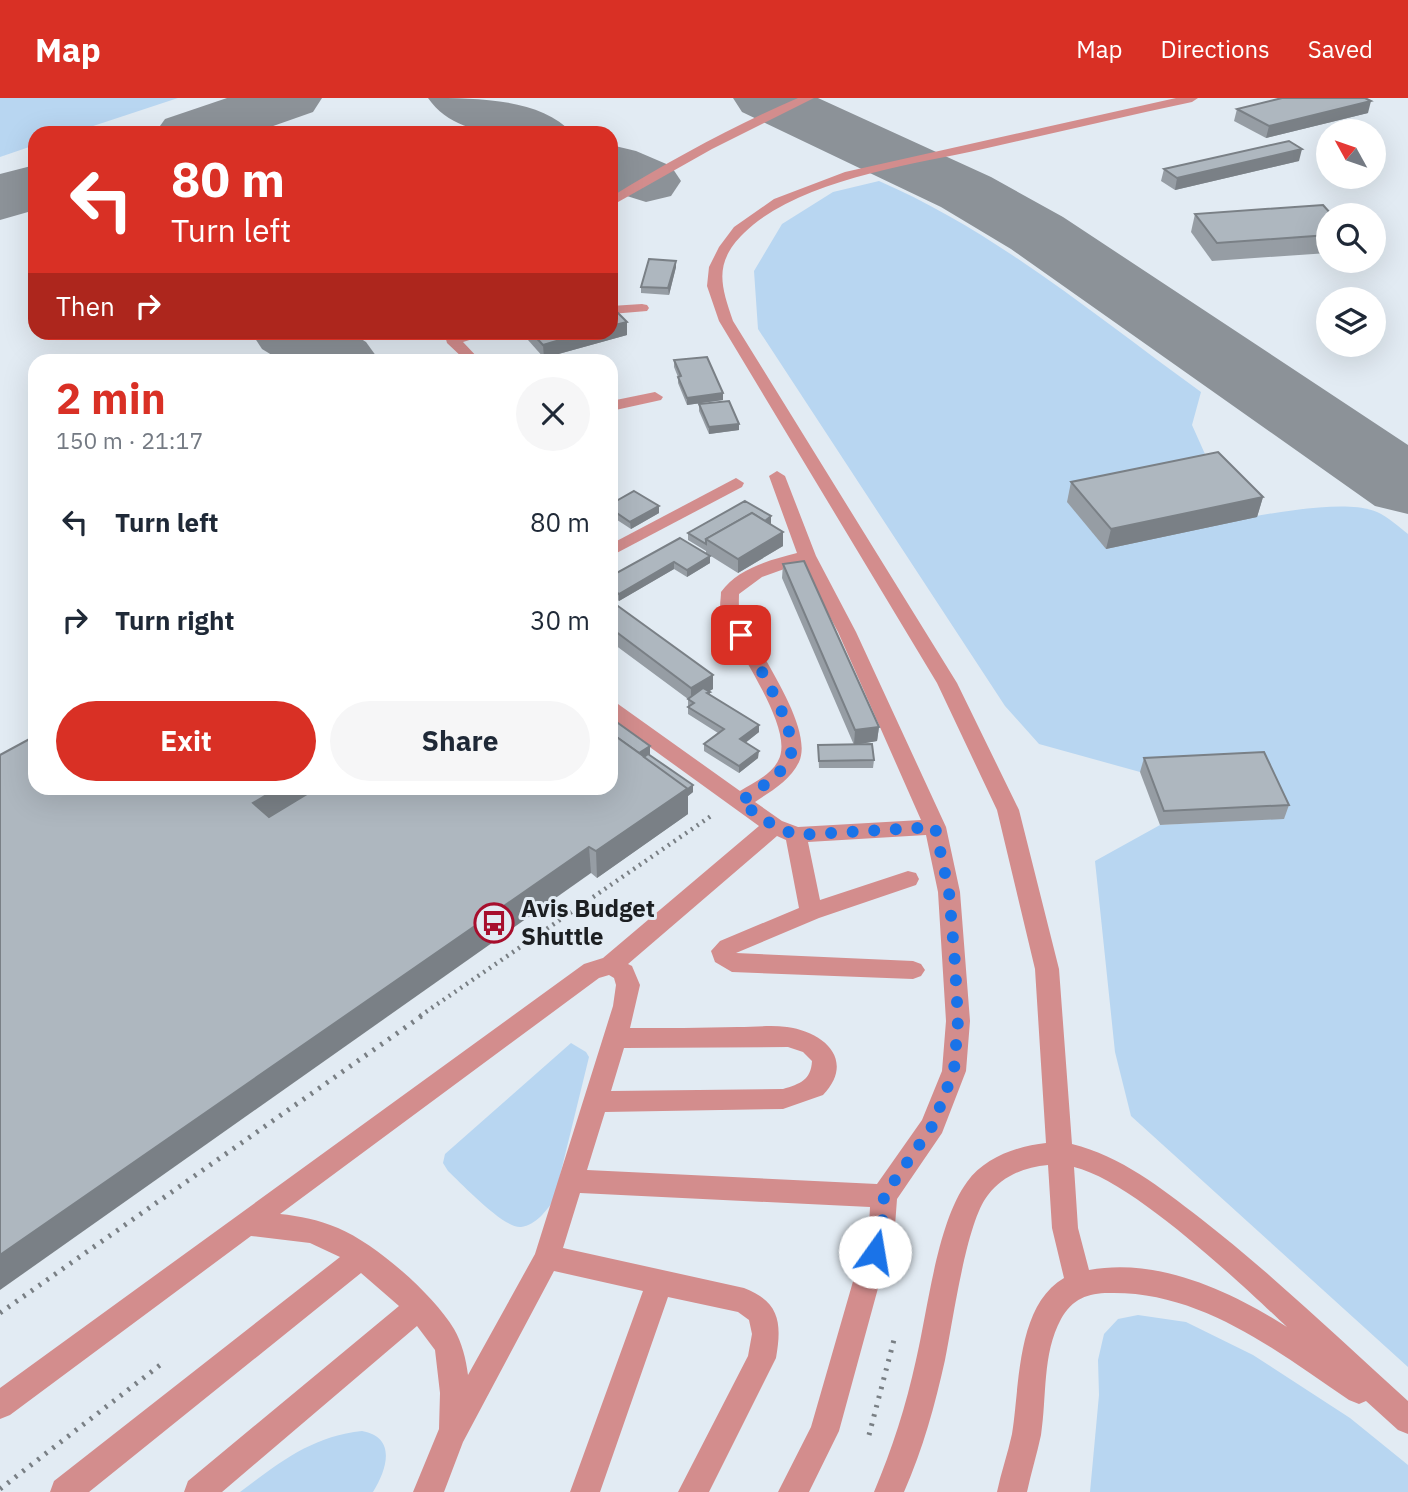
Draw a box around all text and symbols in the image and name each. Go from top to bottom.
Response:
text: Map [35,28,101,71]
text: Map [1076,33,1122,65]
text: Directions [1160,33,1270,65]
text: Saved [1308,33,1373,65]
north arrow [1316,119,1386,189]
map controls [1316,119,1386,357]
text: 80 m [171,147,285,210]
icon: left [56,154,147,245]
button: search [1316,203,1386,273]
text: Turn left [171,209,291,251]
icon: right [129,287,167,325]
button: layers [1316,287,1386,357]
text: Then [56,289,115,323]
text: 2 min [56,371,166,426]
button: close [516,377,590,451]
text: 150 m · 21:17 [56,425,203,455]
icon: left [56,503,94,541]
text: Turn left [115,505,218,539]
text: 80 m [530,505,590,539]
icon: right [56,601,94,639]
text: Turn right [115,603,234,637]
text: 30 m [530,603,590,637]
pin [711,605,771,665]
icon: arrive [722,616,760,654]
button: Exit [56,701,316,781]
button: Share [330,701,590,781]
place label: Avis Budget Shuttle [521,892,655,952]
bus stop icon: Avis Budget Shuttle [473,902,515,944]
position arrow [838,1215,912,1289]

